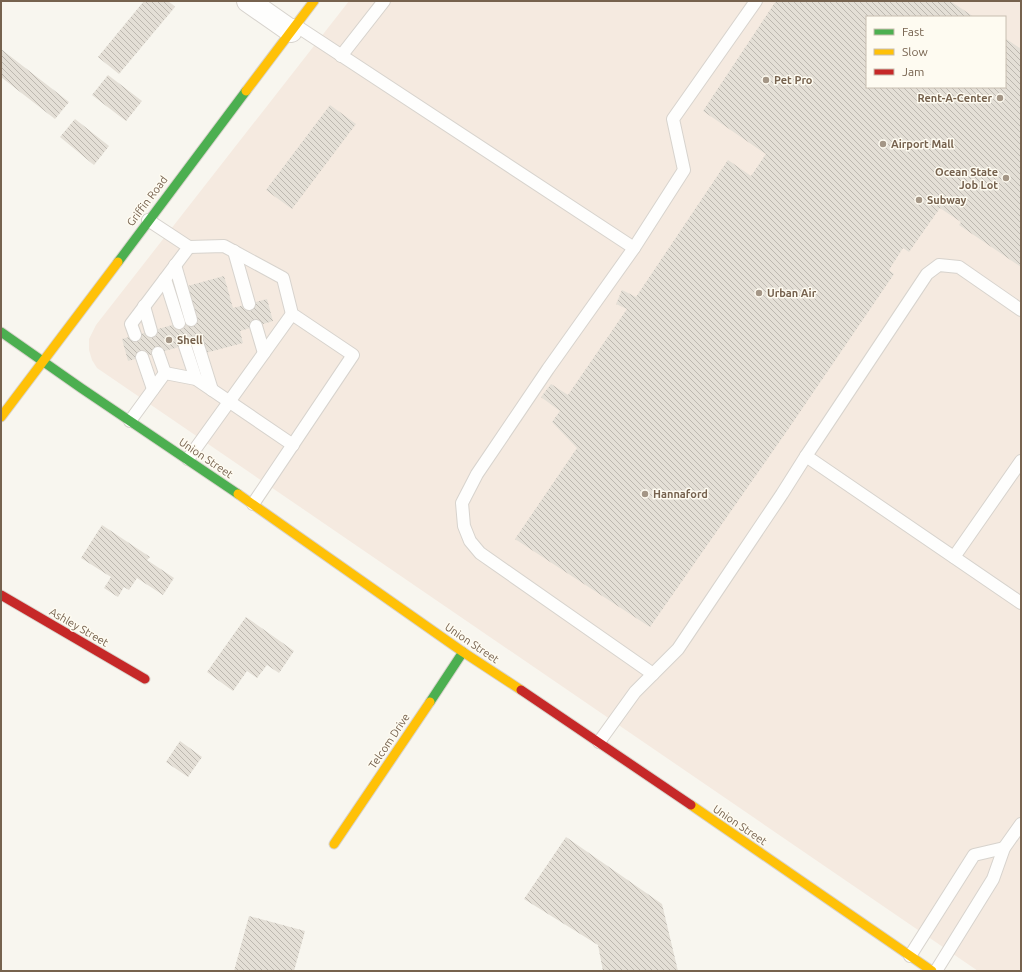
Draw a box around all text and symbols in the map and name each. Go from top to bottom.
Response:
legend [866,16,1006,88]
text: Fast [902,25,924,38]
text: Slow [902,45,928,58]
text: Jam [902,65,924,78]
place label: Pet Pro [774,74,813,86]
marker: Pet Pro [761,75,771,85]
place label: Rent-A-Center [917,92,992,104]
marker: Rent-A-Center [995,93,1005,103]
place label: Airport Mall [891,138,954,150]
marker: Airport Mall [878,139,888,149]
place label: Ocean State Job Lot [935,166,998,191]
marker: Ocean State Job Lot [1001,173,1011,183]
street label: Griffin Road [124,174,170,228]
place label: Subway [927,194,967,206]
marker: Subway [914,195,924,205]
place label: Urban Air [767,287,817,299]
marker: Urban Air [754,288,764,298]
place label: Shell [177,334,203,346]
marker: Shell [164,335,174,345]
street label: Union Street [177,436,236,481]
place label: Hannaford [653,488,708,500]
marker: Hannaford [640,489,650,499]
street label: Ashley Street [47,605,111,649]
street label: Union Street [443,621,502,666]
street label: Telcom Drive [366,711,412,771]
street label: Union Street [711,803,770,848]

